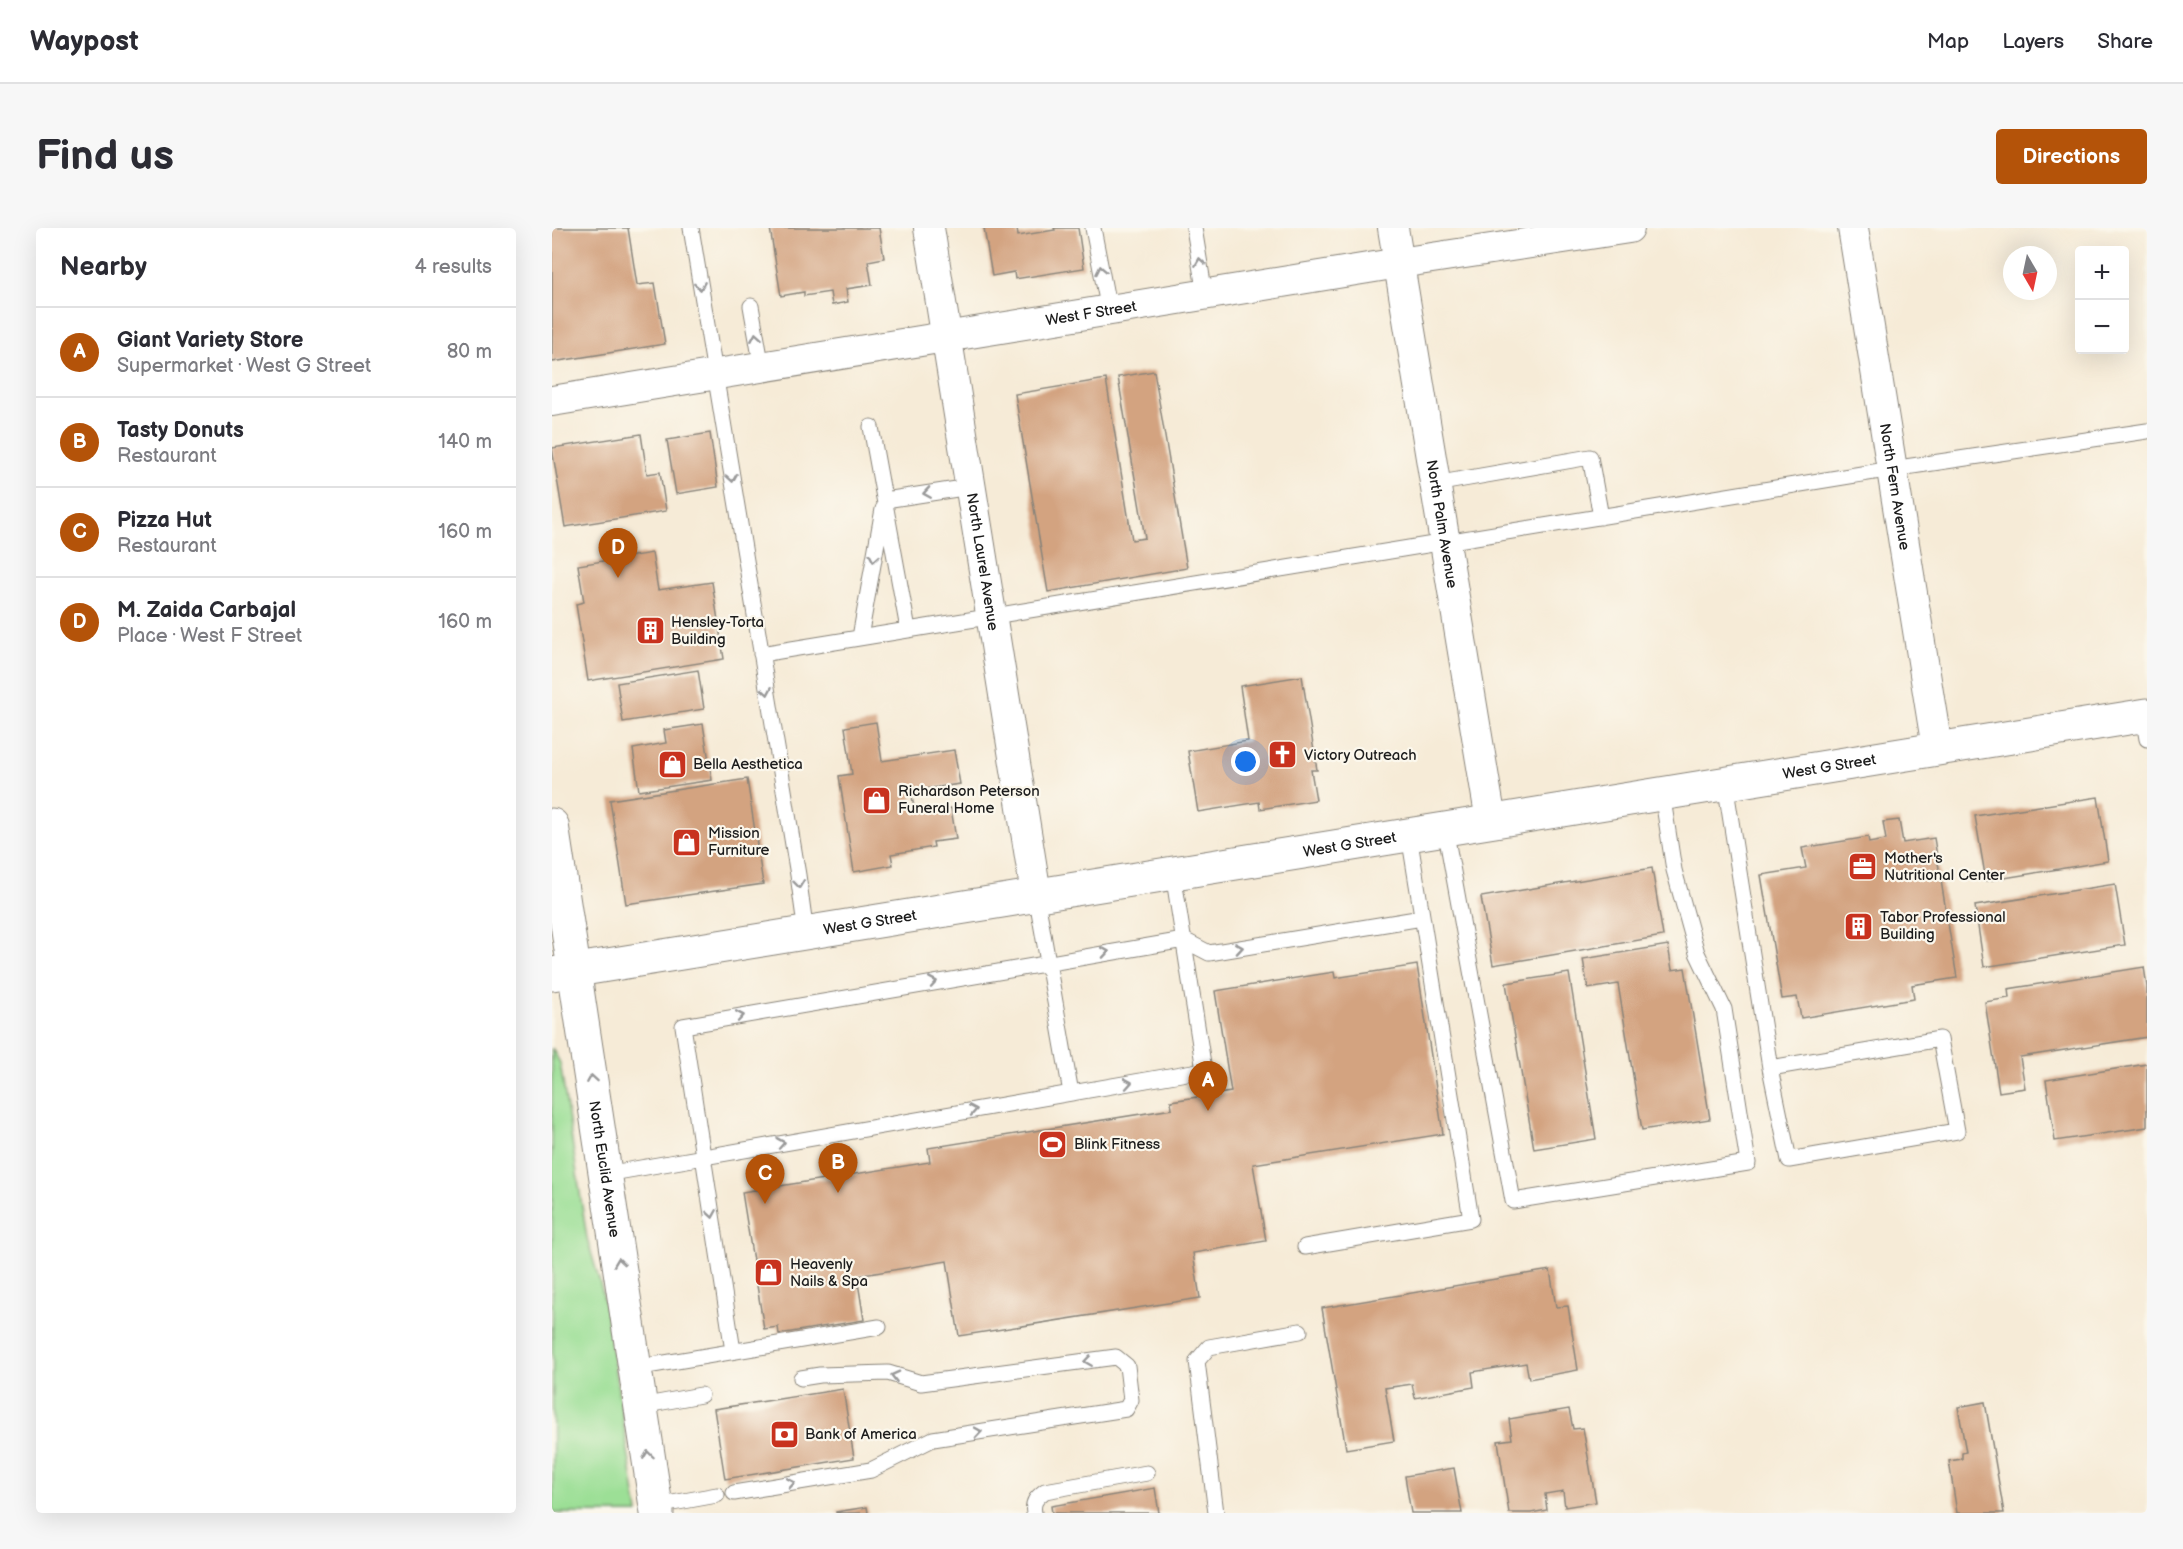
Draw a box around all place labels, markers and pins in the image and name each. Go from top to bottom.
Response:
pin: D [598,528,638,578]
place label: Hensley-Torta Building [671,613,764,649]
building icon: Hensley-Torta Building [634,615,666,647]
church icon: Victory Outreach [1267,739,1299,771]
place label: Victory Outreach [1304,746,1417,765]
shop icon: Bella Aesthetica [656,748,688,780]
place label: Bella Aesthetica [693,755,803,774]
place label: Richardson Peterson Funeral Home [898,782,1040,818]
shop icon: Richardson Peterson Funeral Home [861,784,893,816]
place label: Mission Furniture [708,824,770,860]
shop icon: Mission Furniture [671,826,703,858]
place label: Mother's Nutritional Center [1884,849,2005,885]
office icon: Mother's Nutritional Center [1847,851,1879,883]
place label: Tabor Professional Building [1880,908,2006,944]
building icon: Tabor Professional Building [1843,910,1875,942]
pin: A [1188,1062,1228,1111]
sports icon: Blink Fitness [1037,1128,1069,1160]
place label: Blink Fitness [1074,1135,1161,1154]
pin: B [818,1144,858,1193]
pin: C [746,1154,784,1204]
place label: Heavenly Nails & Spa [790,1255,868,1291]
shop icon: Heavenly Nails & Spa [753,1257,785,1289]
bank icon: Bank of America [768,1418,800,1450]
place label: Bank of America [805,1425,917,1444]

